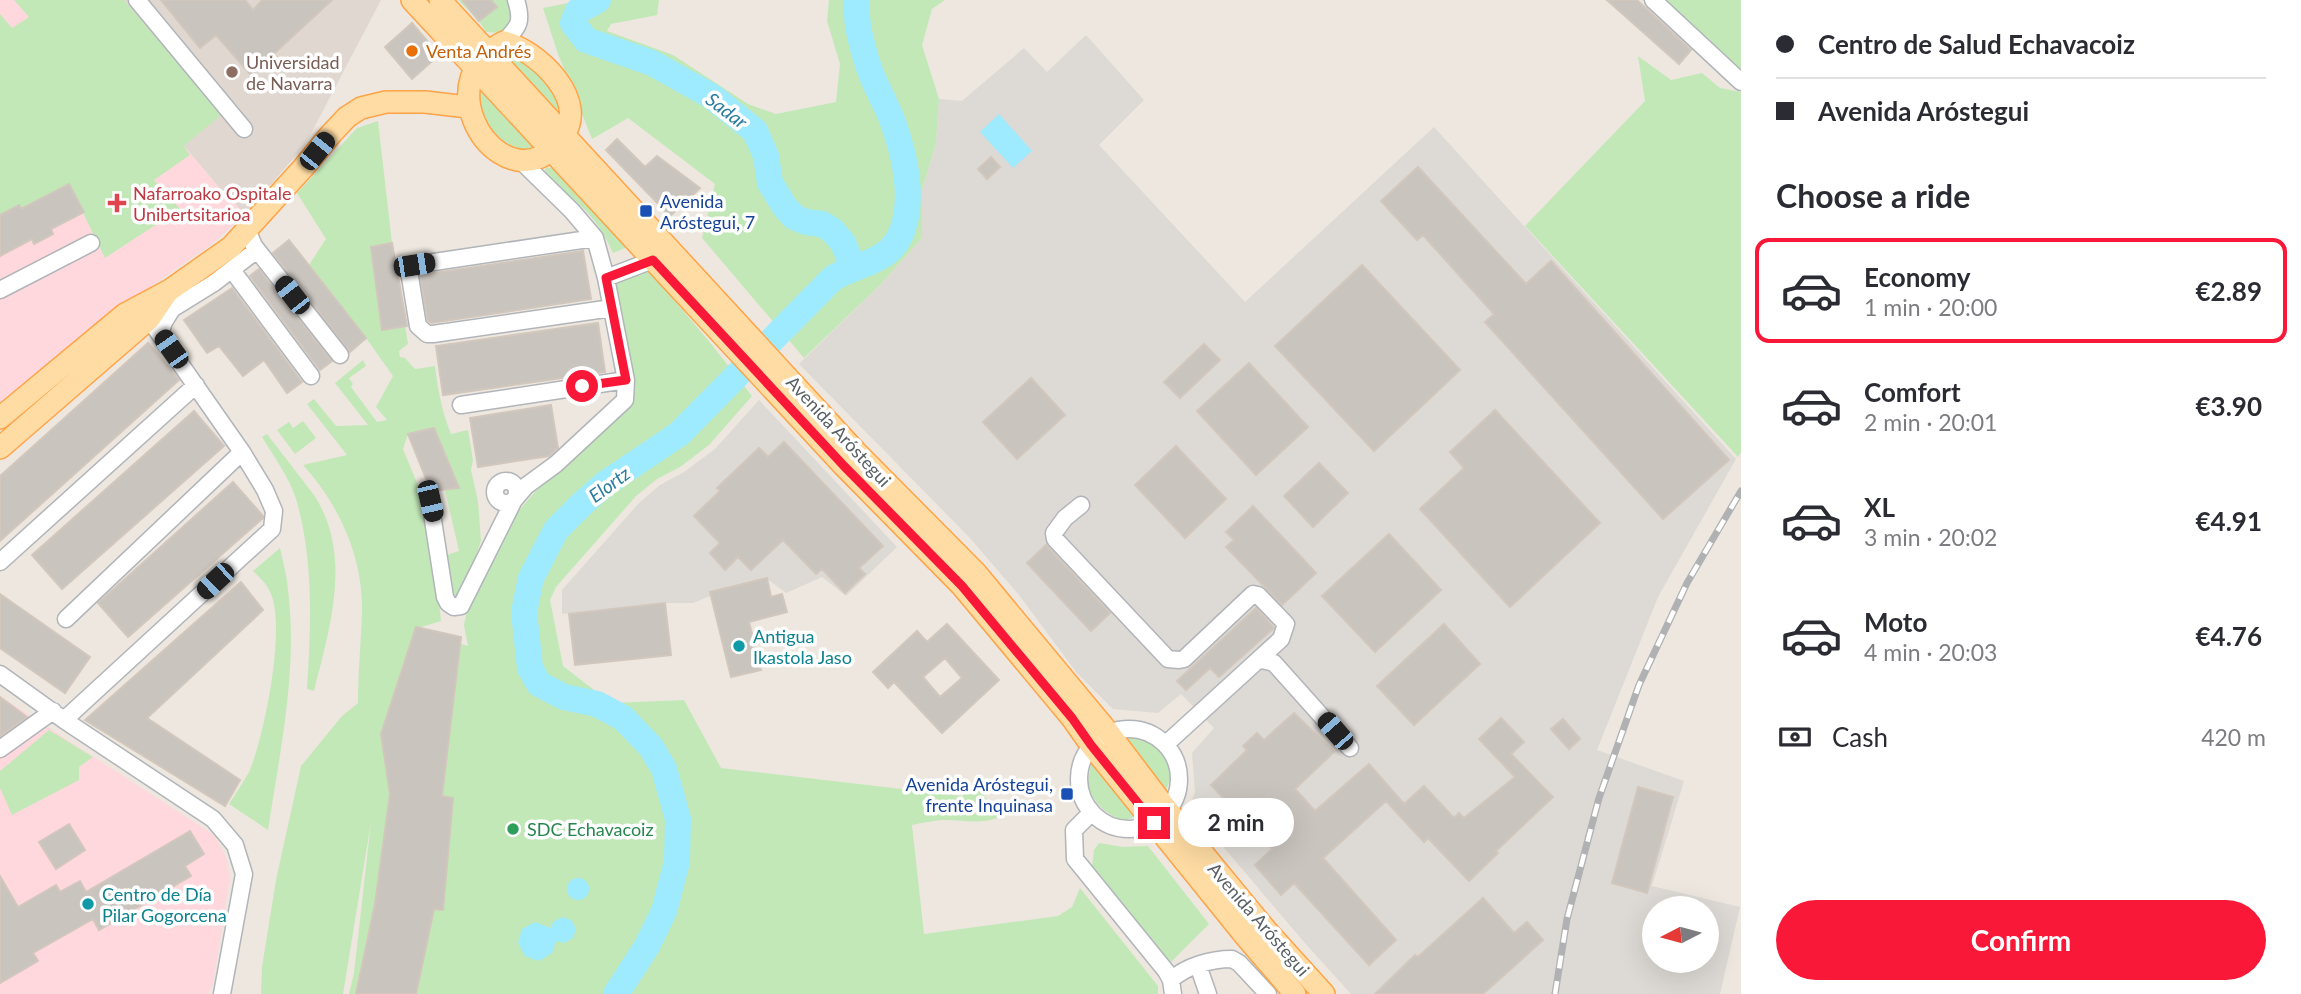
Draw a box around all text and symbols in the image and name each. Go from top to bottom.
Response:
text: Centro de Salud Echavacoiz [1818,28,2135,60]
place label: Venta Andrés [426,40,532,62]
marker: Venta Andrés [404,43,420,59]
place label: Universidad de Navarra [246,51,340,94]
marker: Universidad de Navarra [224,64,240,80]
water label: Sadar [702,87,753,133]
text: Avenida Aróstegui [1818,95,2029,127]
car [296,128,339,174]
text: Choose a ride [1776,176,1970,215]
place label: Nafarroako Ospitale Unibertsitarioa [133,182,291,225]
place label: Avenida Aróstegui, 7 [660,190,755,233]
marker: Nafarroako Ospitale Unibertsitarioa [107,193,127,213]
marker: Avenida Aróstegui, 7 [638,203,654,219]
car [392,251,437,279]
icon: car [1780,259,1843,322]
text: Economy [1864,261,1970,293]
car [271,272,314,318]
text: €2.89 [2196,275,2262,307]
text: 1 min · 20:00 [1864,293,1997,321]
car [151,326,192,372]
route start [566,370,598,402]
street label: Avenida Aróstegui [782,371,896,491]
icon: car [1780,374,1843,437]
text: Comfort [1864,376,1961,408]
text: €3.90 [2196,390,2262,422]
text: 2 min · 20:01 [1864,408,1997,436]
water label: Elortz [584,461,634,507]
car [416,478,445,524]
icon: car [1780,489,1843,552]
text: XL [1864,491,1895,523]
text: €4.91 [2196,505,2262,537]
text: 3 min · 20:02 [1864,523,1997,551]
car [193,559,238,603]
icon: car [1780,604,1843,667]
text: Moto [1864,606,1927,638]
text: €4.76 [2196,620,2262,652]
place label: Antigua Ikastola Jaso [753,625,852,668]
marker: Antigua Ikastola Jaso [731,638,747,654]
text: 4 min · 20:03 [1864,638,1997,666]
car [1314,708,1357,754]
icon: cash [1776,718,1814,756]
text: Cash [1832,721,1888,753]
text: 420 m [2201,723,2266,751]
place label: Avenida Aróstegui, frente Inquinasa [906,773,1053,816]
marker: Avenida Aróstegui, frente Inquinasa [1059,786,1075,802]
callout: 2 min [1178,798,1294,848]
route end [1138,807,1170,839]
text: 2 min [1207,808,1265,836]
place label: SDC Echavacoiz [527,818,654,840]
marker: SDC Echavacoiz [505,821,521,837]
street label: Avenida Aróstegui [1204,858,1314,980]
place label: Centro de Día Pilar Gogorcena [102,883,227,926]
marker: Centro de Día Pilar Gogorcena [80,896,96,912]
north arrow [1642,896,1718,973]
map controls [1642,896,1719,973]
button: Confirm [1776,900,2266,980]

